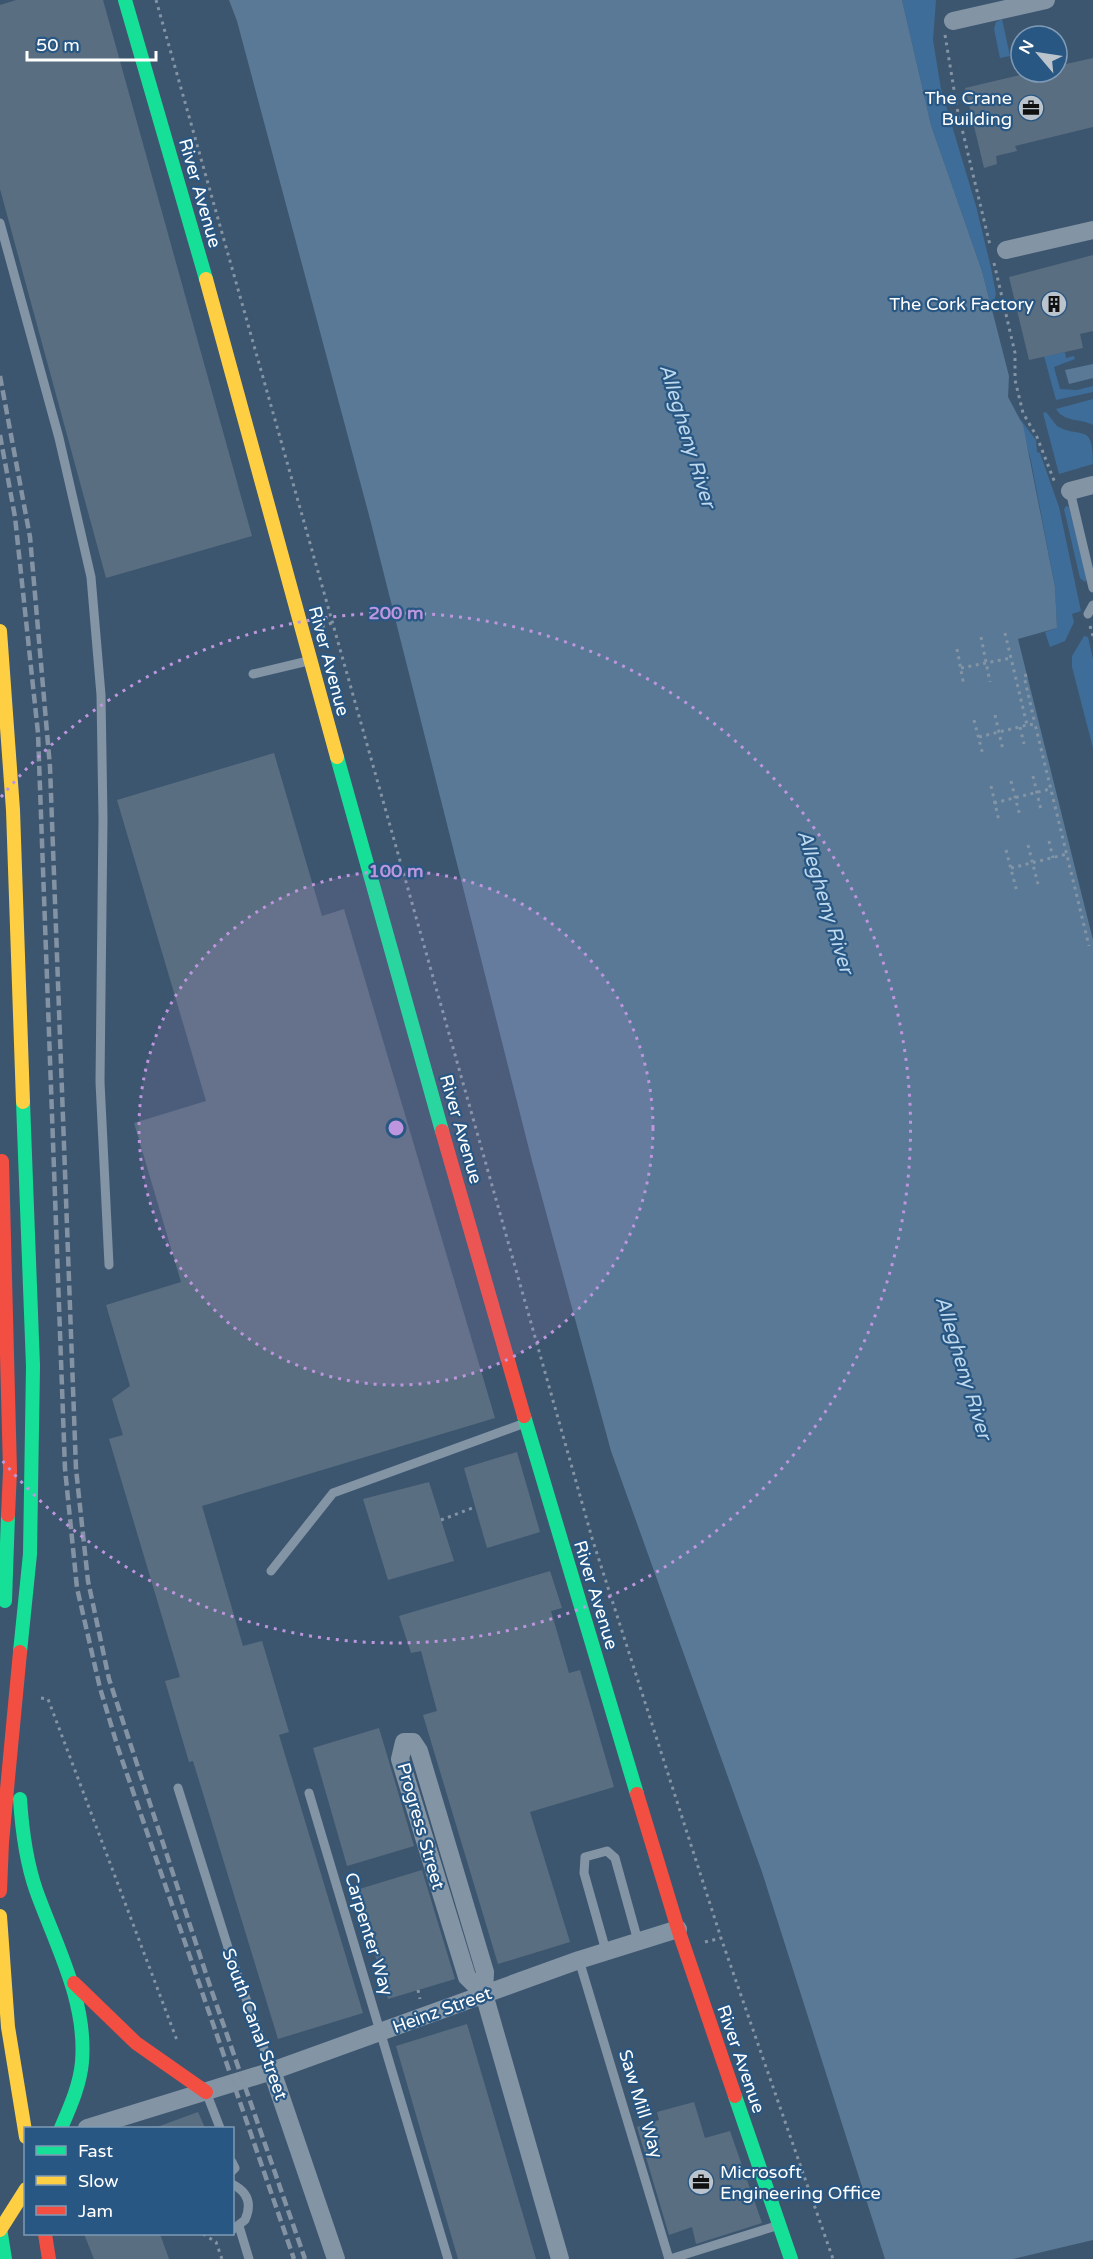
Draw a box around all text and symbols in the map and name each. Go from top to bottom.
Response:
scale bar [27,24,156,62]
north arrow [1009,24,1069,84]
text: 50 m [36,34,80,56]
text: N [1015,37,1039,58]
place label: The Crane Building [925,87,1012,130]
office icon: The Crane Building [1016,93,1046,123]
street label: River Avenue [174,136,226,250]
building icon: The Cork Factory [1039,289,1069,319]
place label: The Cork Factory [889,293,1034,315]
water label: Allegheny River [654,361,721,513]
text: 200 m [368,602,424,624]
street label: River Avenue [304,604,354,718]
water label: Allegheny River [792,827,859,979]
text: 100 m [368,860,424,882]
street label: River Avenue [435,1072,487,1186]
centre of rings [386,1118,406,1138]
water label: Allegheny River [930,1293,997,1445]
street label: River Avenue [569,1538,623,1652]
street label: Progress Street [392,1760,450,1892]
street label: Carpenter Way [340,1870,398,1998]
street label: South Canal Street [217,1945,293,2103]
street label: Heinz Street [389,1982,495,2038]
street label: River Avenue [712,2002,770,2116]
street label: Saw Mill Way [614,2047,668,2161]
legend [24,2127,234,2235]
text: Fast [78,2140,113,2162]
place label: Microsoft Engineering Office [720,2161,881,2204]
office icon: Microsoft Engineering Office [686,2167,716,2197]
text: Slow [78,2170,119,2192]
text: Jam [78,2200,113,2222]

